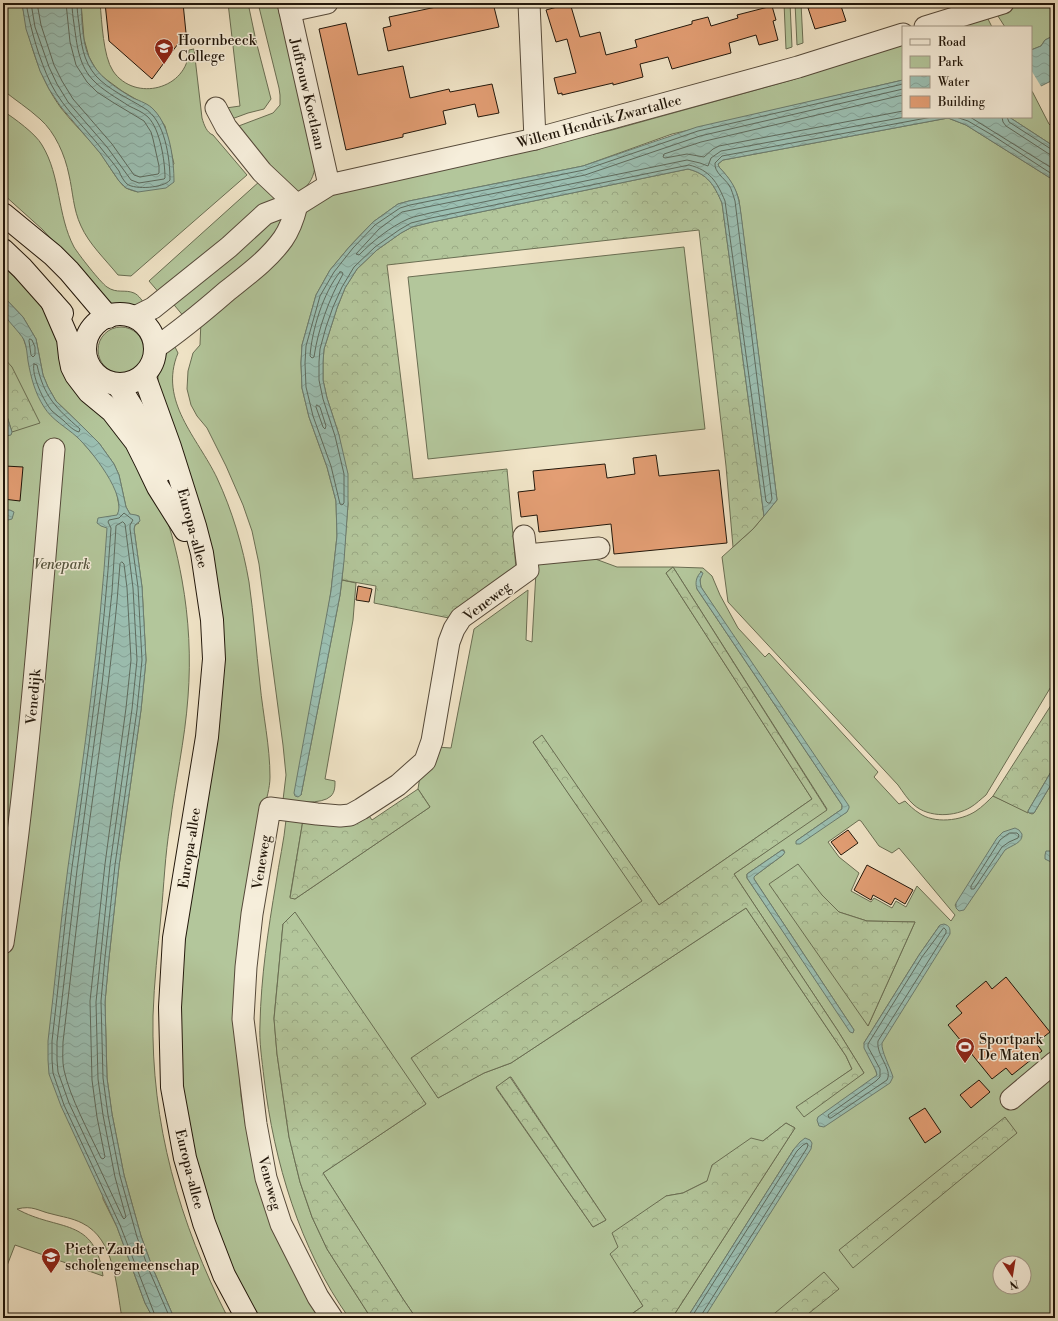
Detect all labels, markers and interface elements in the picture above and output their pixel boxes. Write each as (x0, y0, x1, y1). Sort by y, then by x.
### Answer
legend (902, 26, 1032, 118)
place label: Hoornbeeck College (178, 32, 257, 66)
text: Road (938, 35, 966, 50)
street label: Juffrouw Koetlaan (285, 36, 329, 152)
school or university icon: Hoornbeeck College (153, 37, 175, 65)
text: Park (938, 55, 964, 70)
text: Water (937, 75, 970, 90)
street label: Willem Hendrik Zwartallee (514, 91, 684, 153)
text: Building (937, 95, 986, 110)
street label: Europa-allee (173, 487, 211, 570)
park label: Venepark (34, 556, 90, 574)
street label: Veneweg (459, 578, 516, 626)
street label: Venedijk (23, 668, 45, 727)
street label: Europa-allee (175, 806, 205, 890)
street label: Veneweg (249, 833, 275, 892)
place label: Sportpark De Maten (979, 1031, 1043, 1065)
sports icon: Sportpark De Maten (954, 1036, 976, 1064)
street label: Europa-allee (170, 1127, 208, 1211)
street label: Veneweg (253, 1153, 285, 1213)
place label: Pieter Zandt scholengemeenschap (65, 1241, 199, 1275)
school or university icon: Pieter Zandt scholengemeenschap (40, 1246, 62, 1274)
north arrow (992, 1255, 1032, 1295)
text: N (1008, 1276, 1020, 1292)

